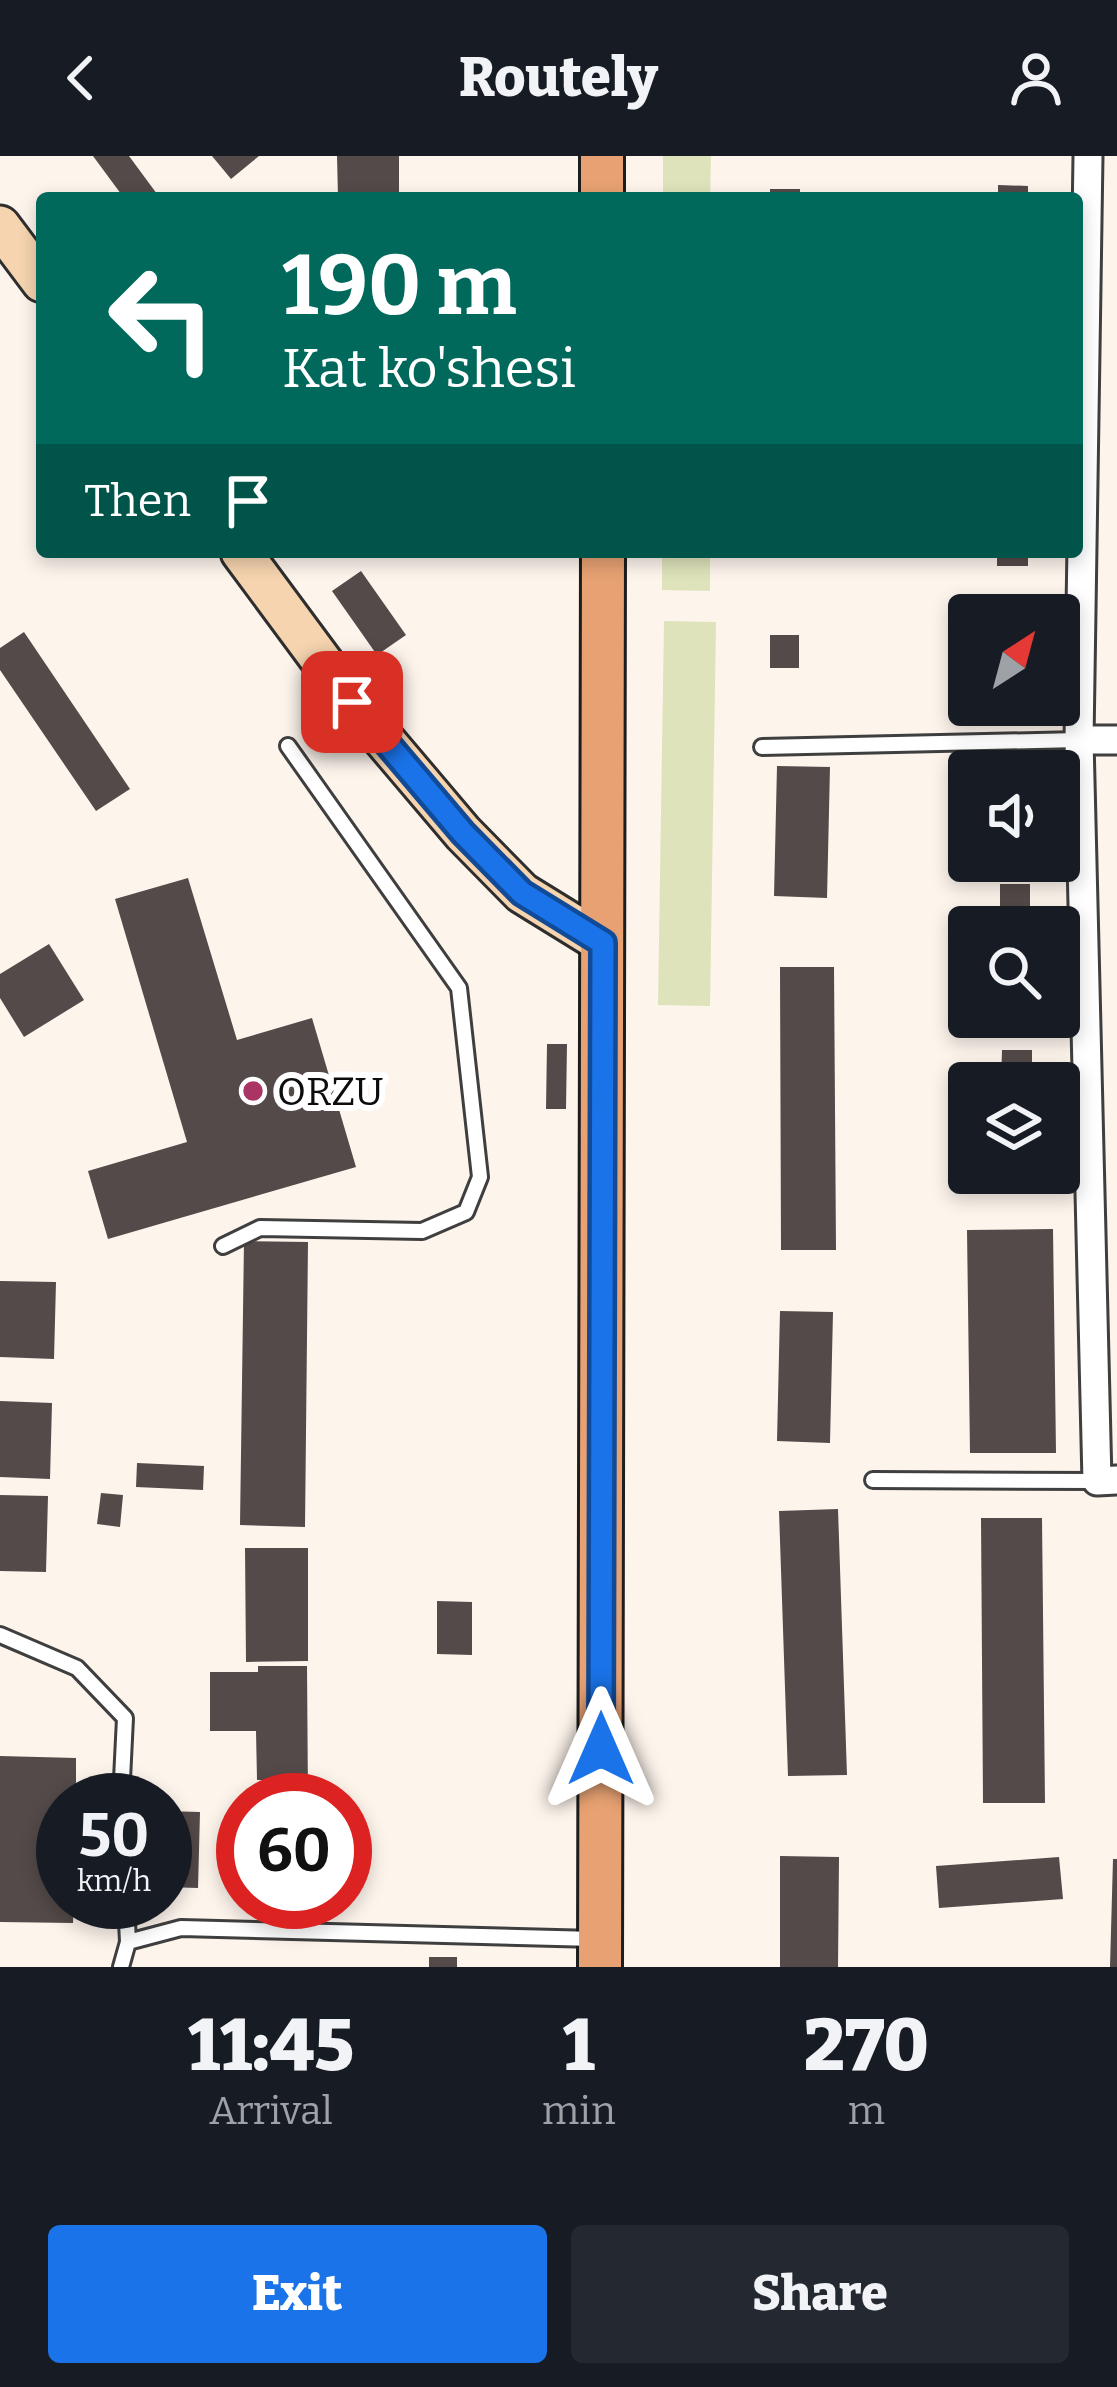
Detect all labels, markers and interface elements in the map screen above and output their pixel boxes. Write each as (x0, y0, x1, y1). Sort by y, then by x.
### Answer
icon: back (48, 45, 114, 111)
icon: person (1003, 45, 1069, 111)
text: Routely (459, 46, 658, 110)
text: 190 m (282, 235, 517, 336)
icon: left (84, 240, 240, 396)
text: Kat ko'shesi (282, 337, 576, 401)
icon: arrive (215, 468, 281, 534)
text: Then (84, 474, 191, 528)
north arrow (948, 594, 1080, 726)
map controls (948, 594, 1080, 1194)
pin (301, 651, 403, 753)
icon: arrive (319, 669, 385, 735)
button: sound (948, 750, 1080, 882)
button: search (948, 906, 1080, 1038)
button: layers (948, 1062, 1080, 1194)
place label: ORZU (277, 1069, 384, 1115)
marker: ORZU (240, 1078, 266, 1104)
position arrow (538, 1686, 664, 1812)
speed limit sign: 60 (216, 1773, 372, 1929)
text: 50 (79, 1800, 149, 1872)
text: km/h (77, 1863, 151, 1899)
text: 11:45 (188, 2003, 354, 2089)
text: 1 (563, 2003, 595, 2089)
text: 270 (804, 2003, 929, 2089)
text: Arrival (209, 2088, 333, 2134)
text: min (542, 2088, 616, 2134)
text: m (848, 2088, 885, 2134)
button: Exit (48, 2225, 547, 2363)
button: Share (571, 2225, 1069, 2363)

